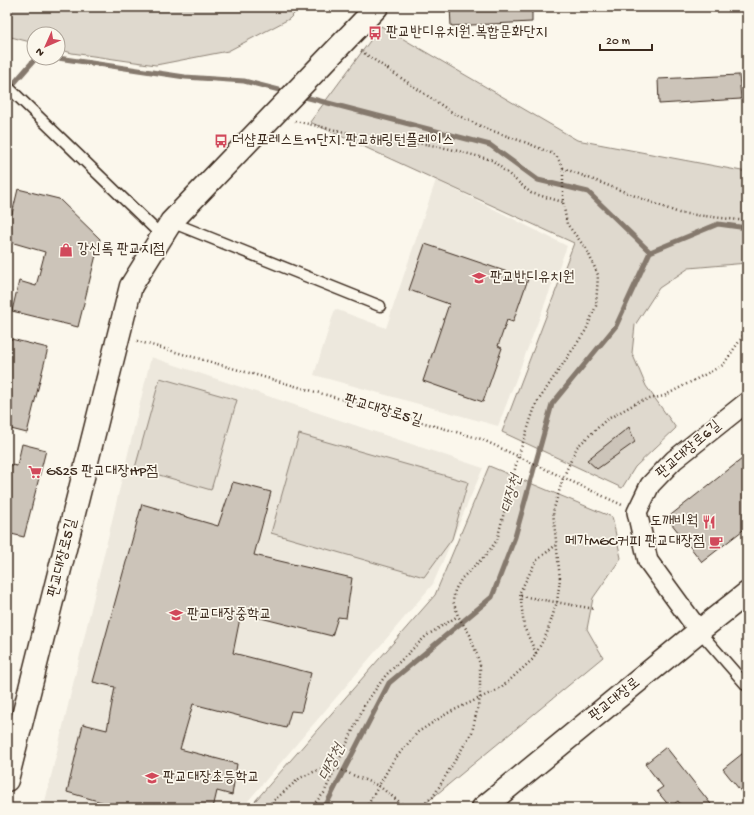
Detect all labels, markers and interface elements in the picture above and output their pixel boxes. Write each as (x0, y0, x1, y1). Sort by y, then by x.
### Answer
place label: 판교반디유치원.복합문화단지 (386, 24, 548, 42)
bus stop icon: 판교반디유치원.복합문화단지 (367, 25, 383, 41)
north arrow (26, 26, 66, 66)
scale bar (600, 26, 652, 52)
text: 20 m (606, 35, 631, 49)
text: N (34, 45, 47, 58)
place label: 더샵포레스트11단지.판교해링턴플레이스 (232, 132, 454, 150)
bus stop icon: 더샵포레스트11단지.판교해링턴플레이스 (213, 133, 229, 149)
place label: 강신록 판교지점 (77, 241, 165, 259)
shop icon: 강신록 판교지점 (58, 242, 74, 258)
place label: 판교반디유치원 (490, 269, 575, 287)
school or university icon: 판교반디유치원 (471, 270, 487, 286)
street label: 판교대장로5길 (342, 391, 424, 431)
street label: 판교대장로6길 (653, 417, 725, 483)
place label: GS25 판교대장HP점 (46, 463, 158, 481)
supermarket icon: GS25 판교대장HP점 (27, 464, 43, 480)
water label: 대장천 (499, 471, 528, 515)
place label: 도깨비웍 (650, 513, 698, 531)
restaurant icon: 도깨비웍 (701, 514, 717, 530)
street label: 판교대장로5길 (45, 517, 81, 599)
place label: 메가MGC커피 판교대장점 (565, 533, 705, 551)
cafe icon: 메가MGC커피 판교대장점 (708, 534, 724, 550)
place label: 판교대장중학교 (187, 606, 272, 624)
school or university icon: 판교대장중학교 (168, 607, 184, 623)
street label: 판교대장로 (586, 674, 644, 726)
water label: 대장천 (316, 740, 351, 785)
place label: 판교대장초등학교 (163, 769, 260, 787)
school or university icon: 판교대장초등학교 (144, 770, 160, 786)

